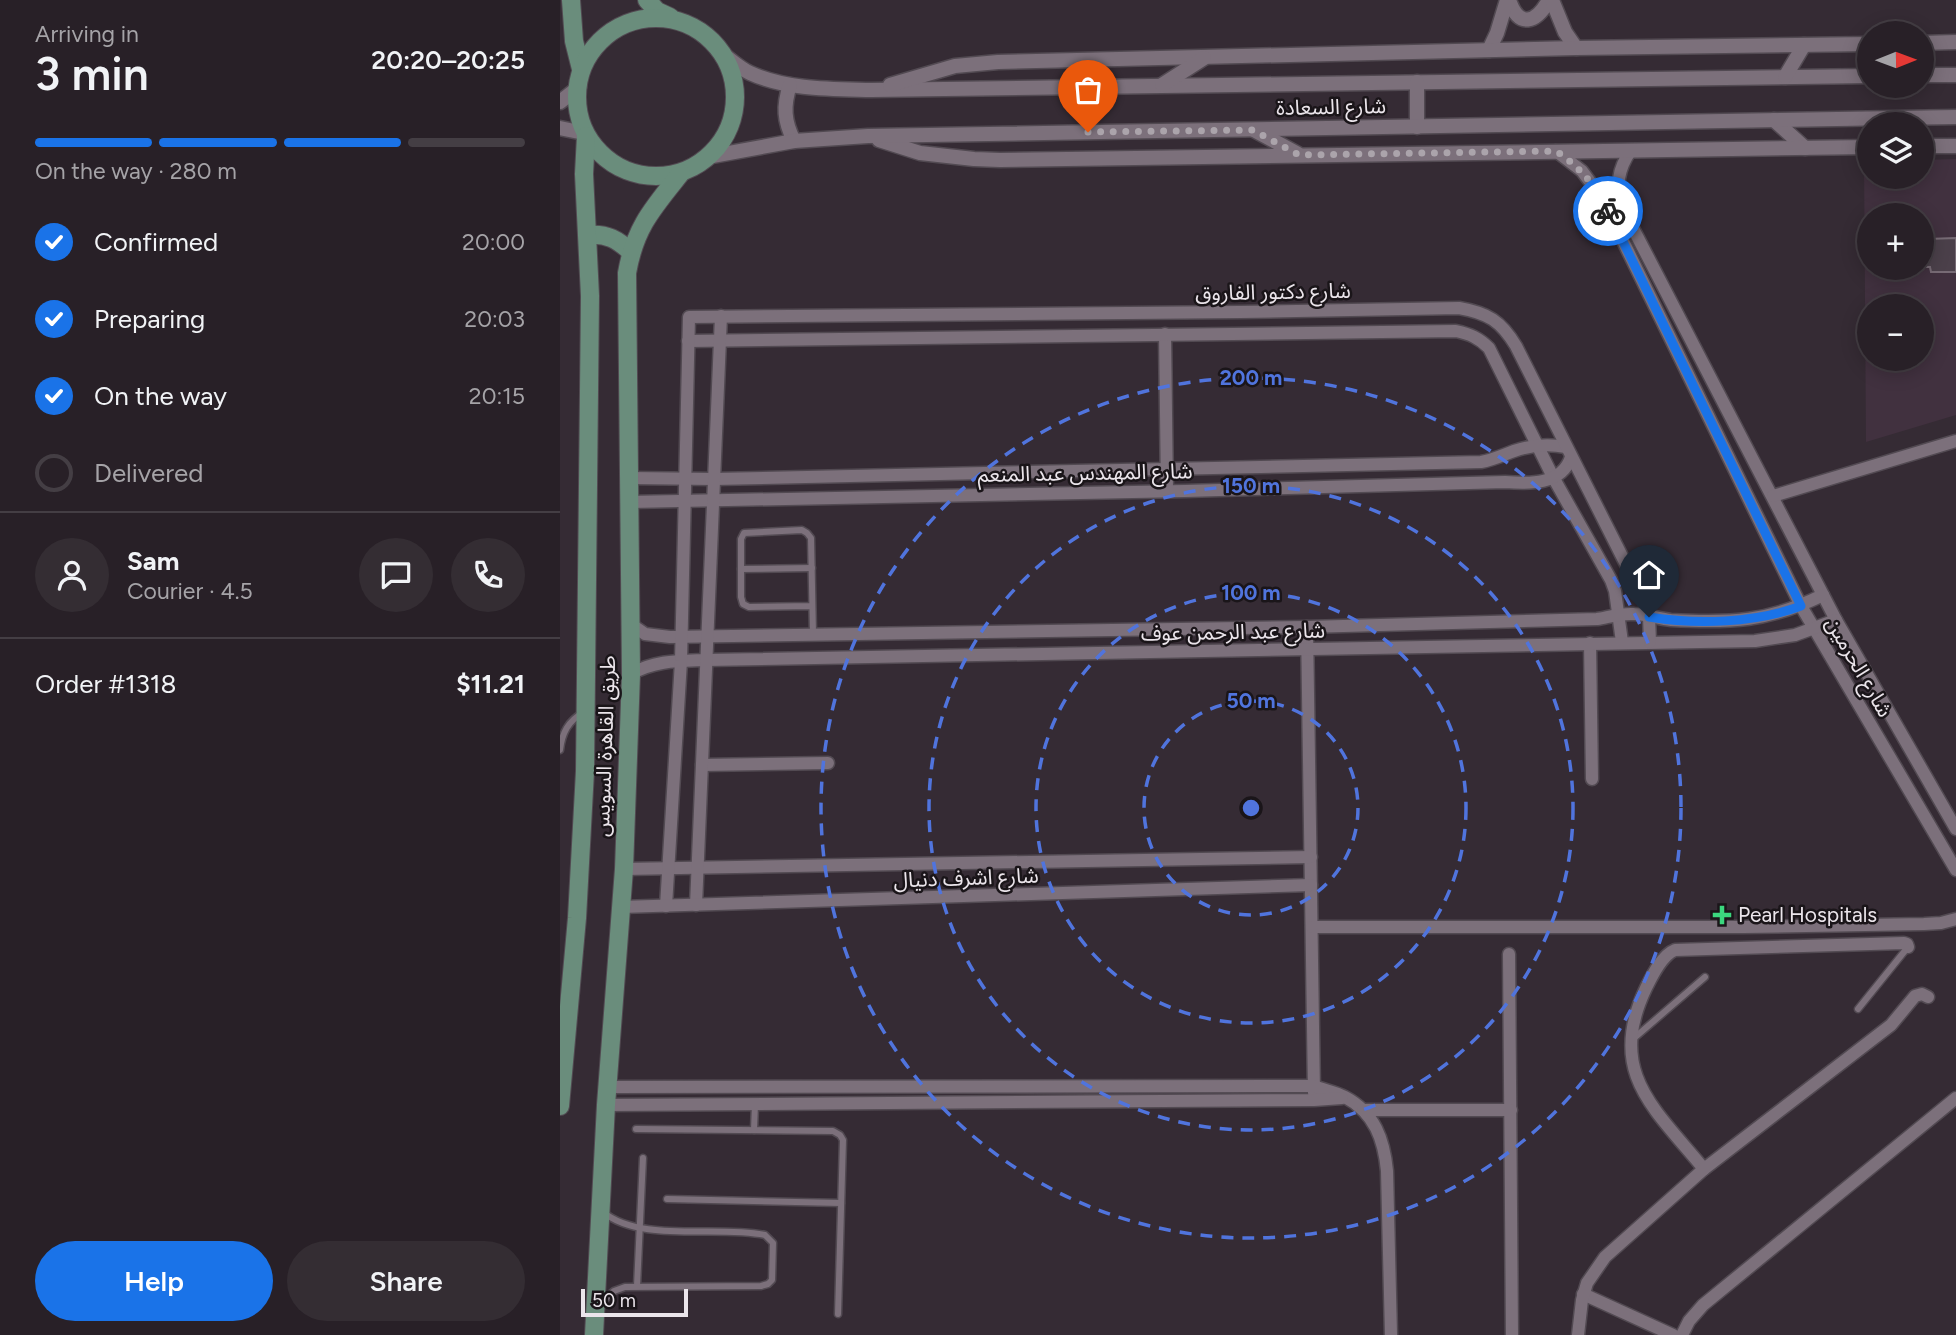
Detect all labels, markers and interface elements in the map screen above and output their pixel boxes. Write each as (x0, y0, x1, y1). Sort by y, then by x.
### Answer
text: Arriving in (35, 20, 139, 48)
north arrow (1857, 21, 1934, 98)
map controls (1857, 21, 1934, 371)
text: 20:20–20:25 (371, 44, 525, 76)
text: 3 min (35, 46, 149, 102)
pin (1058, 60, 1118, 132)
icon: bag (1069, 71, 1107, 109)
street label: شارع السعادة (1276, 93, 1386, 123)
button: layers (1857, 112, 1934, 189)
text: On the way · 280 m (35, 157, 237, 185)
courier (1573, 176, 1643, 246)
icon: bike (1589, 192, 1627, 230)
button: + (1857, 203, 1934, 280)
icon: check (35, 223, 73, 261)
text: Confirmed (94, 226, 218, 258)
text: 20:00 (462, 228, 525, 256)
street label: شارع دكتور الفاروق (1195, 278, 1351, 308)
button: − (1857, 294, 1934, 371)
icon: check (35, 300, 73, 338)
text: Preparing (94, 303, 205, 335)
text: 20:03 (464, 305, 525, 333)
text: 200 m (1220, 365, 1282, 390)
icon: check (35, 377, 73, 415)
text: On the way (94, 380, 227, 412)
text: 20:15 (469, 382, 525, 410)
text: Delivered (94, 457, 203, 489)
street label: شارع المهندس عبد المنعم (977, 458, 1193, 490)
text: 150 m (1222, 473, 1280, 498)
button: person (35, 538, 109, 612)
button: chat (359, 538, 433, 612)
button: phone (451, 538, 525, 612)
text: Sam (127, 545, 179, 577)
pin (1619, 545, 1679, 617)
icon: home (1630, 556, 1668, 594)
text: Courier · 4.5 (127, 577, 253, 605)
text: 100 m (1221, 580, 1281, 605)
street label: شارع الحرمين (1818, 612, 1898, 723)
street label: شارع عبد الرحمن عوف (1141, 617, 1325, 649)
street label: طريق القاهرة السويس (589, 655, 621, 837)
text: Order #1318 (35, 668, 177, 700)
text: $11.21 (456, 668, 525, 700)
text: 50 m (1226, 688, 1276, 713)
centre of rings (1239, 796, 1263, 820)
street label: شارع اشرف دنيال (893, 862, 1039, 896)
place label: Pearl Hospitals (1738, 902, 1877, 927)
marker: Pearl Hospitals (1712, 905, 1732, 925)
button: Help (35, 1241, 273, 1321)
button: Share (287, 1241, 525, 1321)
scale bar (581, 1286, 688, 1318)
text: 50 m (592, 1289, 636, 1312)

